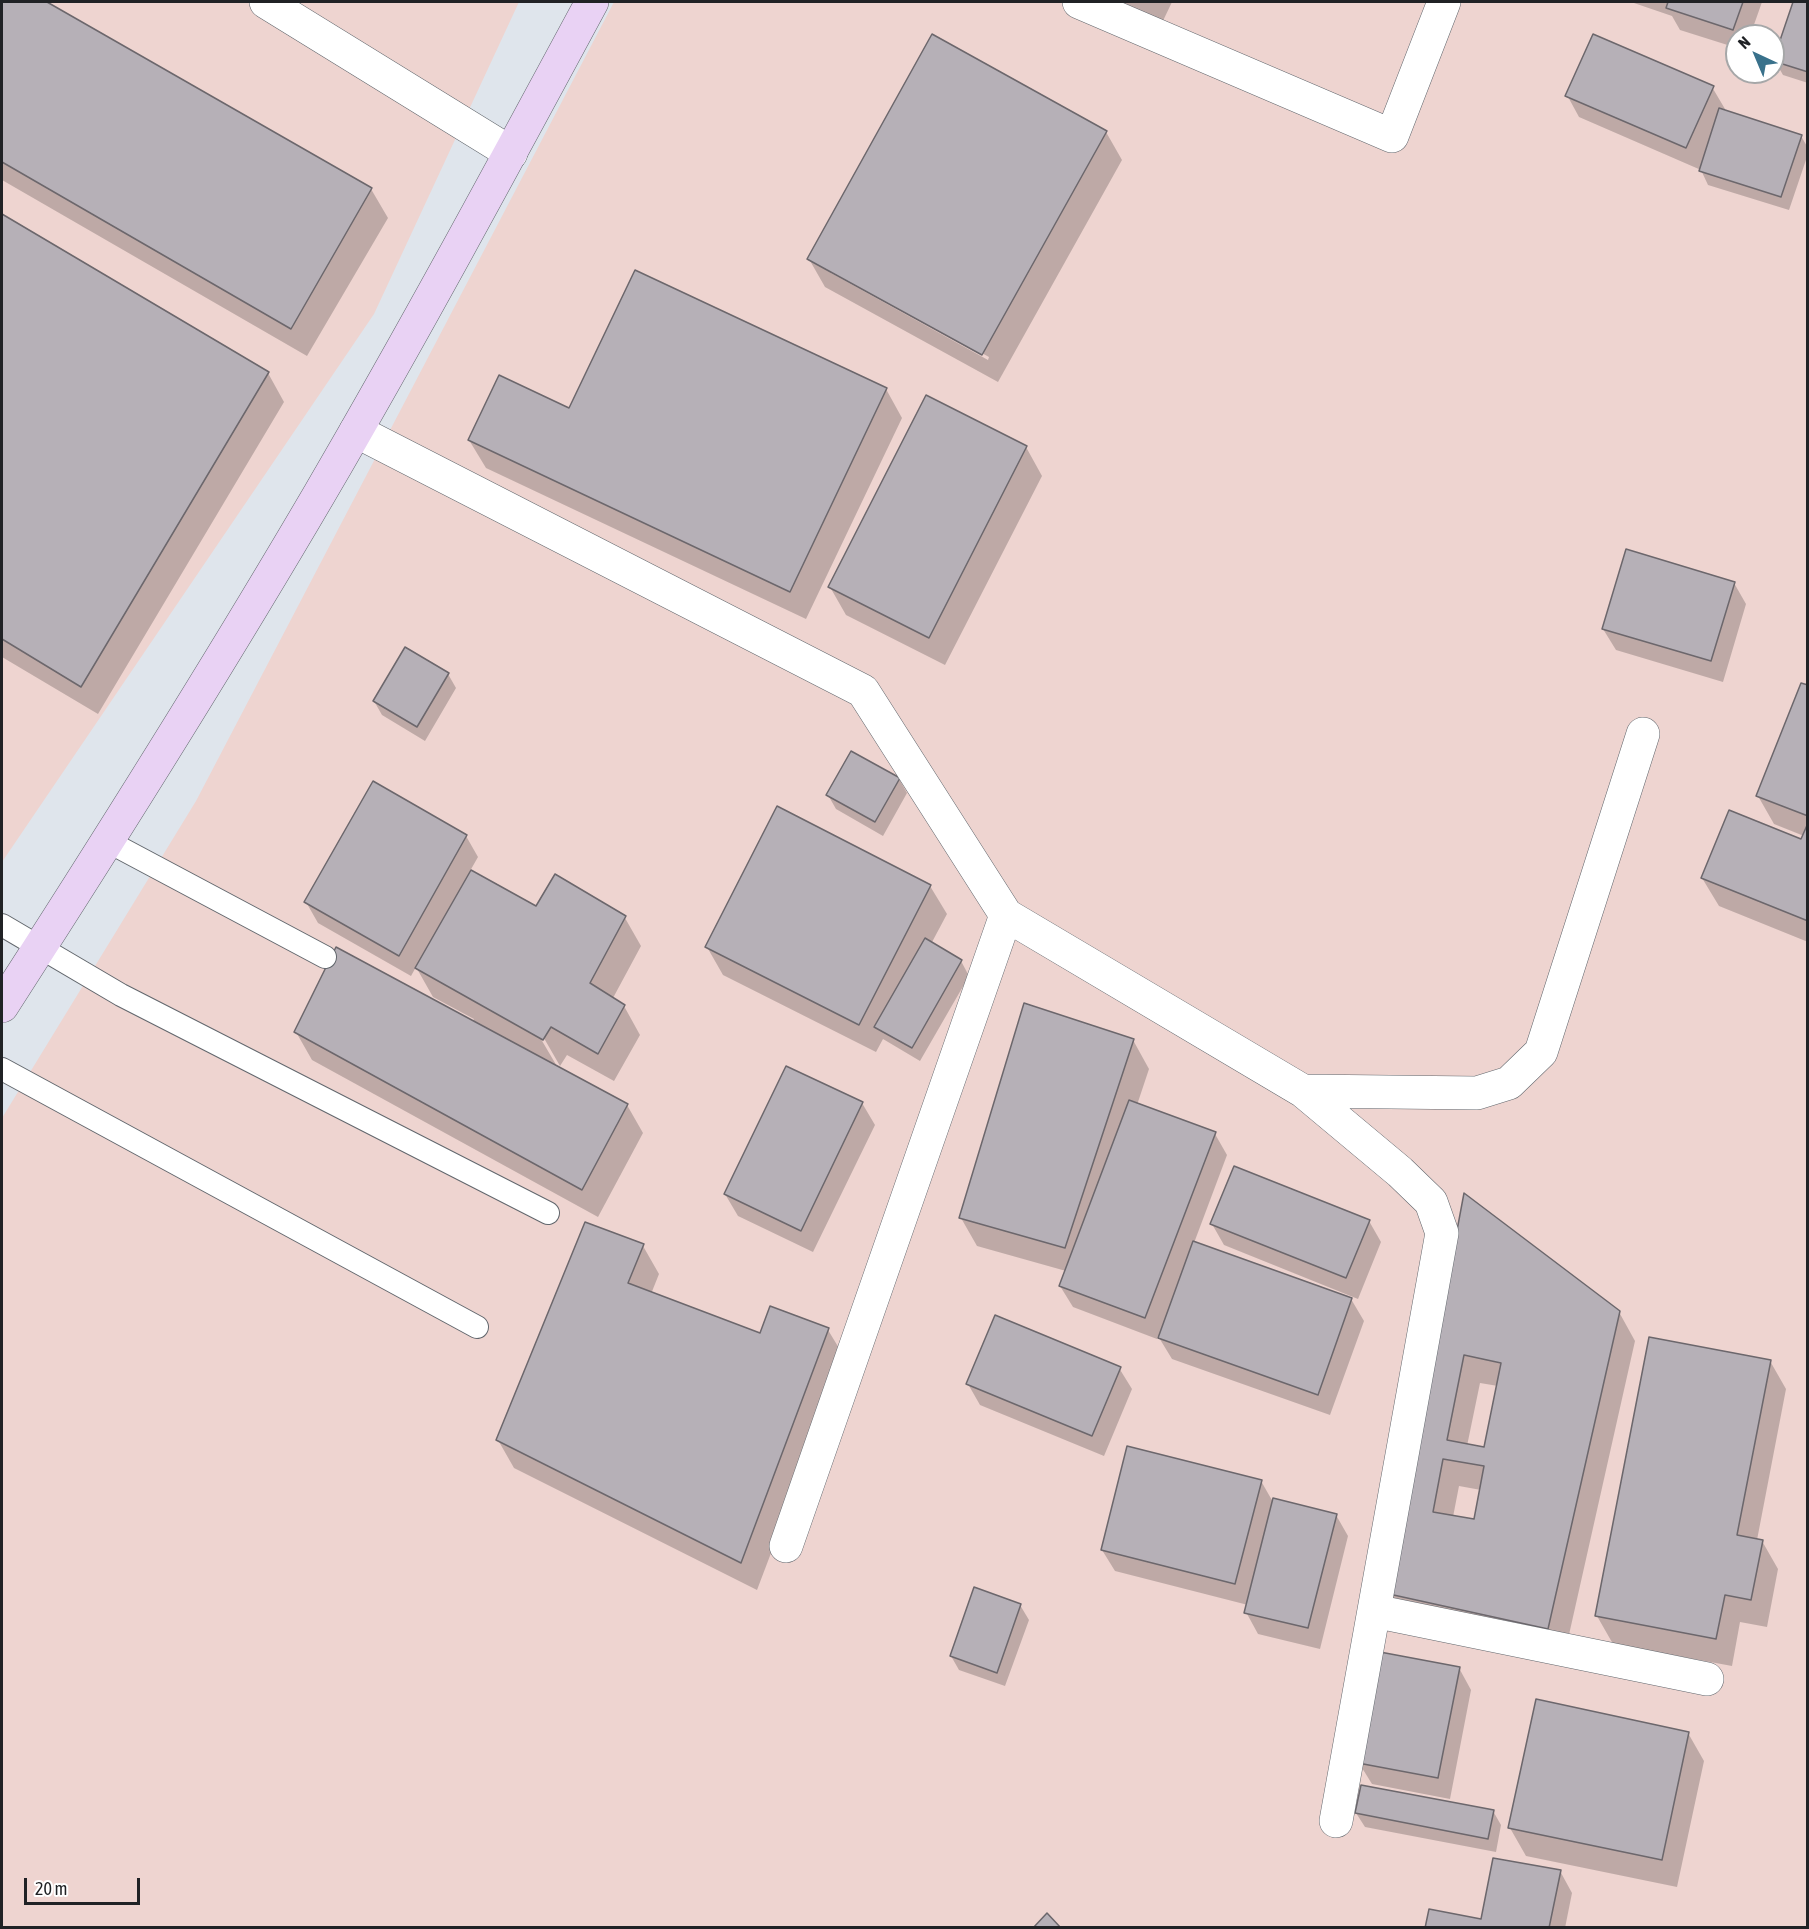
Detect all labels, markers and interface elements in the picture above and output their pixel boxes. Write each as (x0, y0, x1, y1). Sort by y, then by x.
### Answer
north arrow (1725, 24, 1785, 84)
text: N (1734, 33, 1754, 52)
scale bar (27, 1866, 142, 1904)
text: 20 m (35, 1878, 67, 1899)

